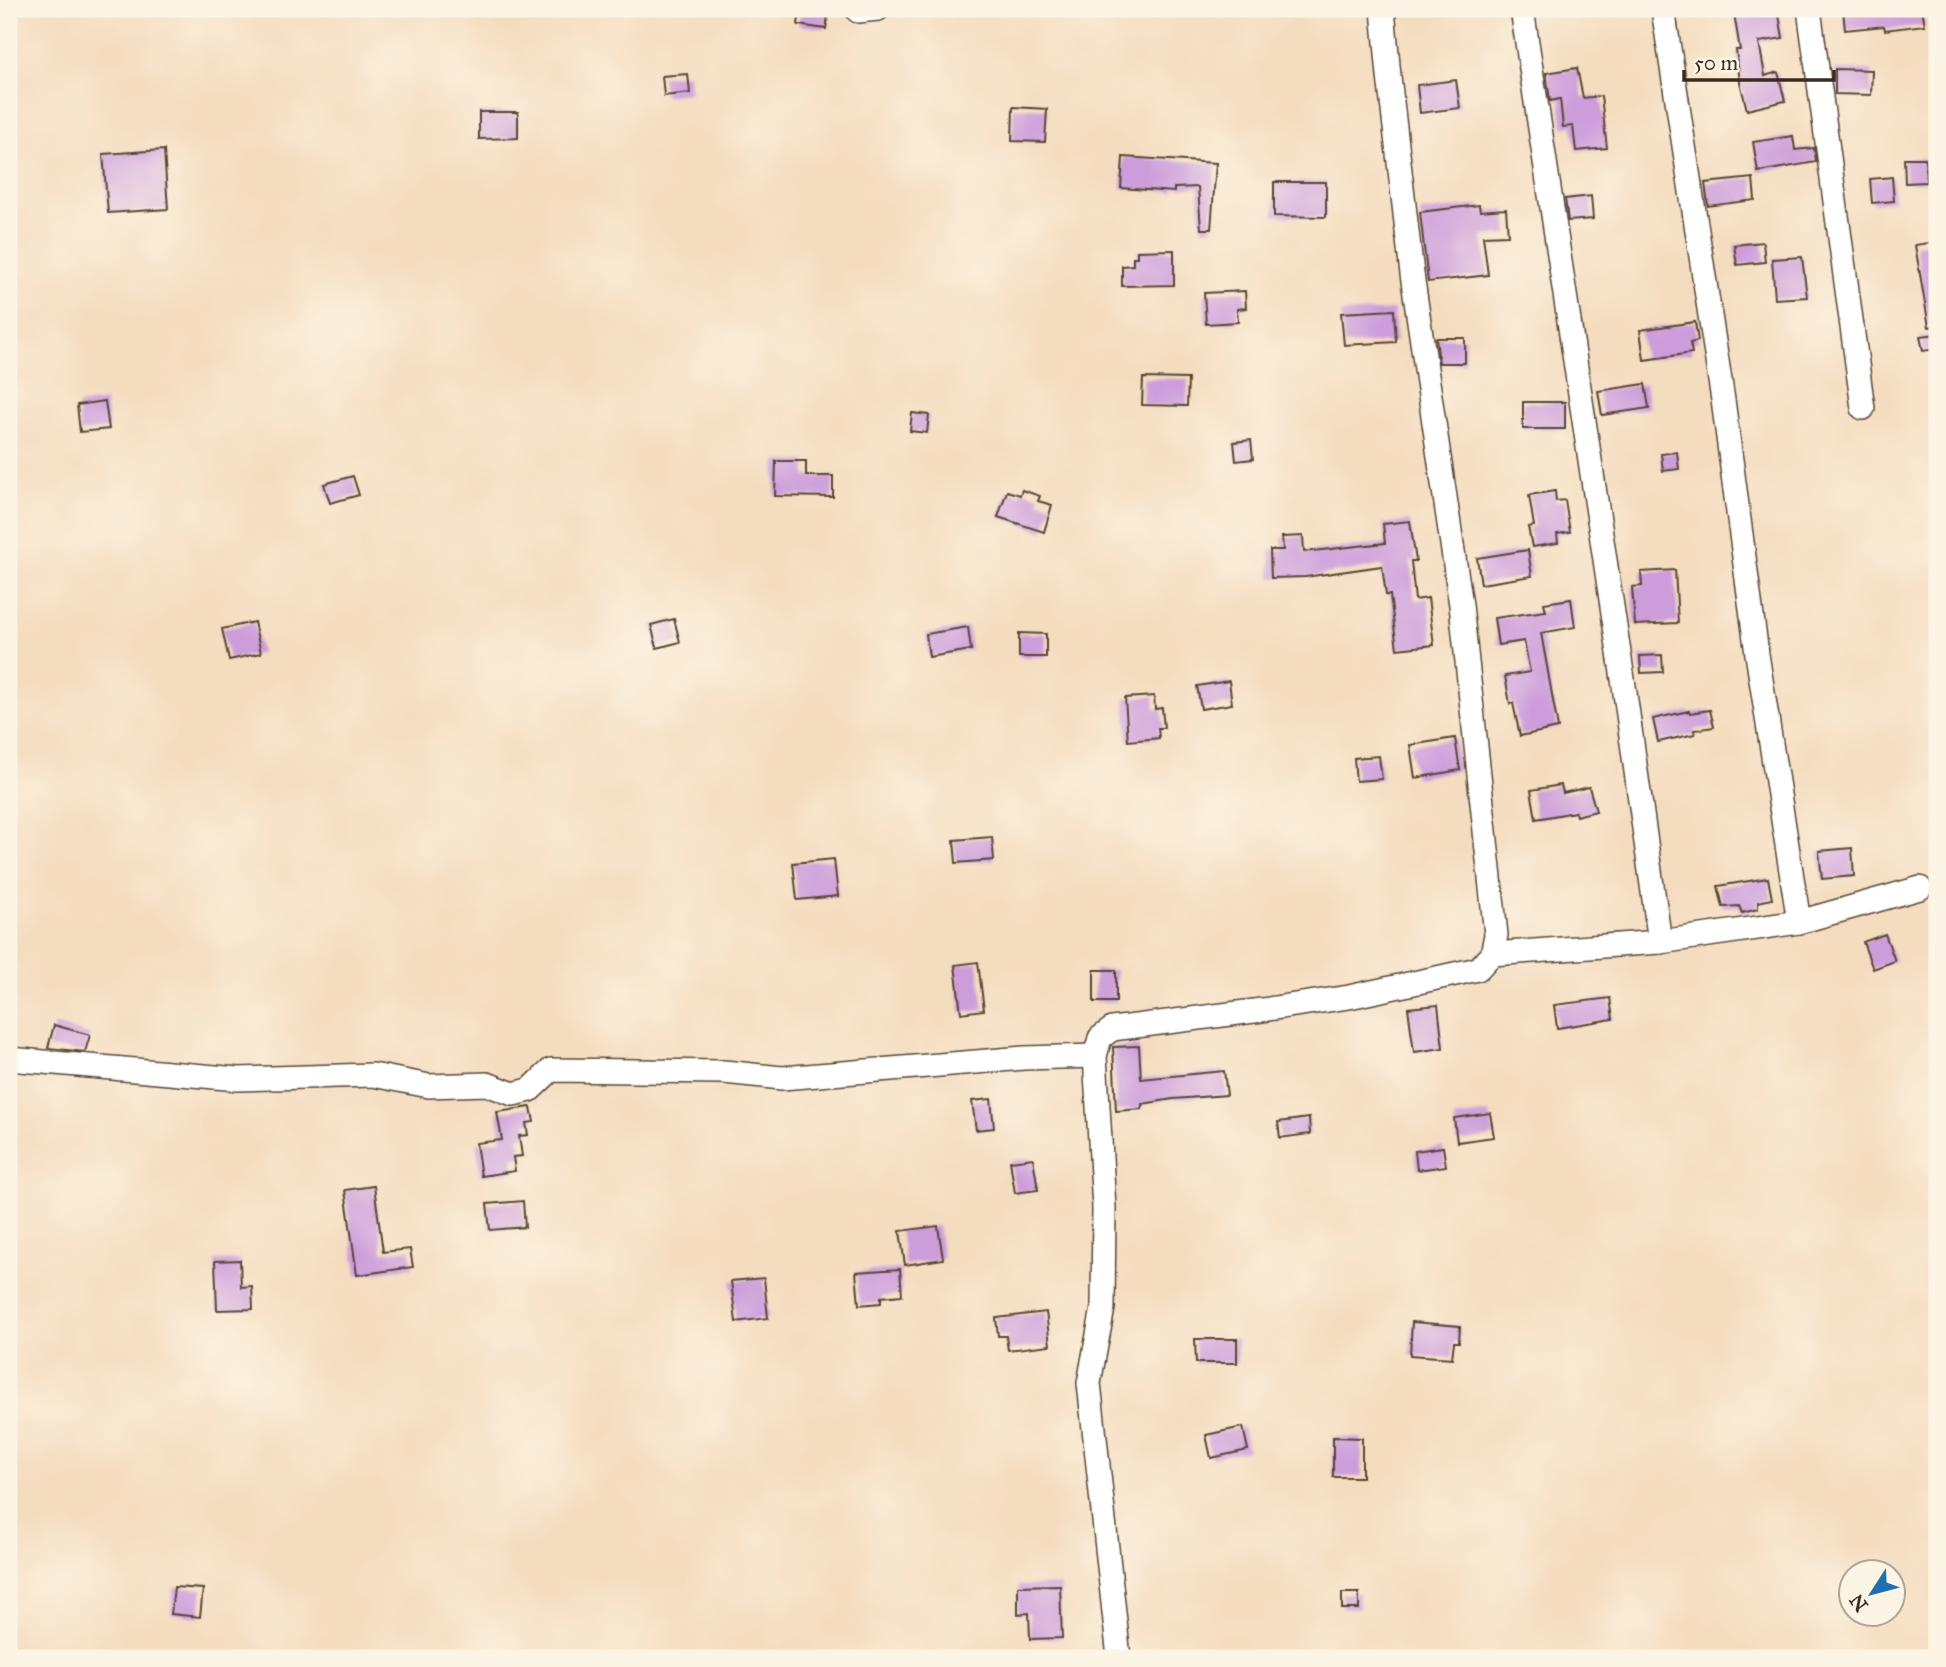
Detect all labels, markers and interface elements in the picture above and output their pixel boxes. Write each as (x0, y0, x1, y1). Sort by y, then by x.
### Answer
scale bar (1684, 38, 1834, 82)
text: 50 m (1694, 50, 1739, 76)
north arrow (1838, 1558, 1908, 1628)
text: N (1845, 1589, 1873, 1616)

